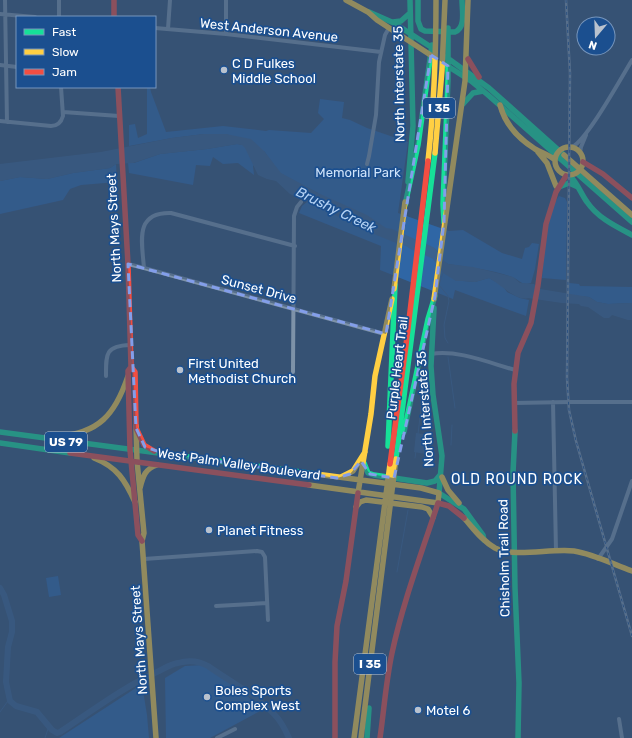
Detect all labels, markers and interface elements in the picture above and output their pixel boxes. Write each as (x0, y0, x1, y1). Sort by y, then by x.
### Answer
street label: West Anderson Avenue (199, 15, 339, 45)
legend (16, 16, 156, 88)
north arrow (576, 16, 616, 56)
text: Fast (52, 25, 76, 39)
street label: North Interstate 35 (390, 26, 408, 142)
text: N (587, 38, 599, 52)
text: Slow (52, 45, 79, 59)
place label: C D Fulkes Middle School (232, 56, 316, 86)
text: Jam (52, 65, 77, 79)
marker: C D Fulkes Middle School (219, 65, 229, 75)
road number: I 35 (423, 98, 455, 118)
park label: Memorial Park (315, 165, 401, 180)
street label: North Mays Street (104, 173, 124, 283)
water label: Brushy Creek (293, 183, 379, 237)
street label: Sunset Drive (220, 272, 298, 306)
street label: Purple Heart Trail (383, 316, 411, 420)
street label: North Interstate 35 (413, 350, 437, 467)
place label: First United Methodist Church (188, 356, 296, 386)
marker: First United Methodist Church (175, 365, 185, 375)
road number: US 79 (45, 432, 87, 452)
street label: West Palm Valley Boulevard (157, 445, 321, 483)
district label: OLD ROUND ROCK (451, 471, 583, 488)
street label: Chisholm Trail Road (495, 499, 513, 617)
place label: Planet Fitness (217, 523, 304, 538)
marker: Planet Fitness (204, 525, 214, 535)
street label: North Mays Street (128, 585, 150, 695)
road number: I 35 (354, 654, 386, 674)
place label: Boles Sports Complex West (215, 683, 300, 713)
marker: Boles Sports Complex West (202, 692, 212, 702)
place label: Motel 6 (426, 703, 470, 718)
marker: Motel 6 (413, 705, 423, 715)

